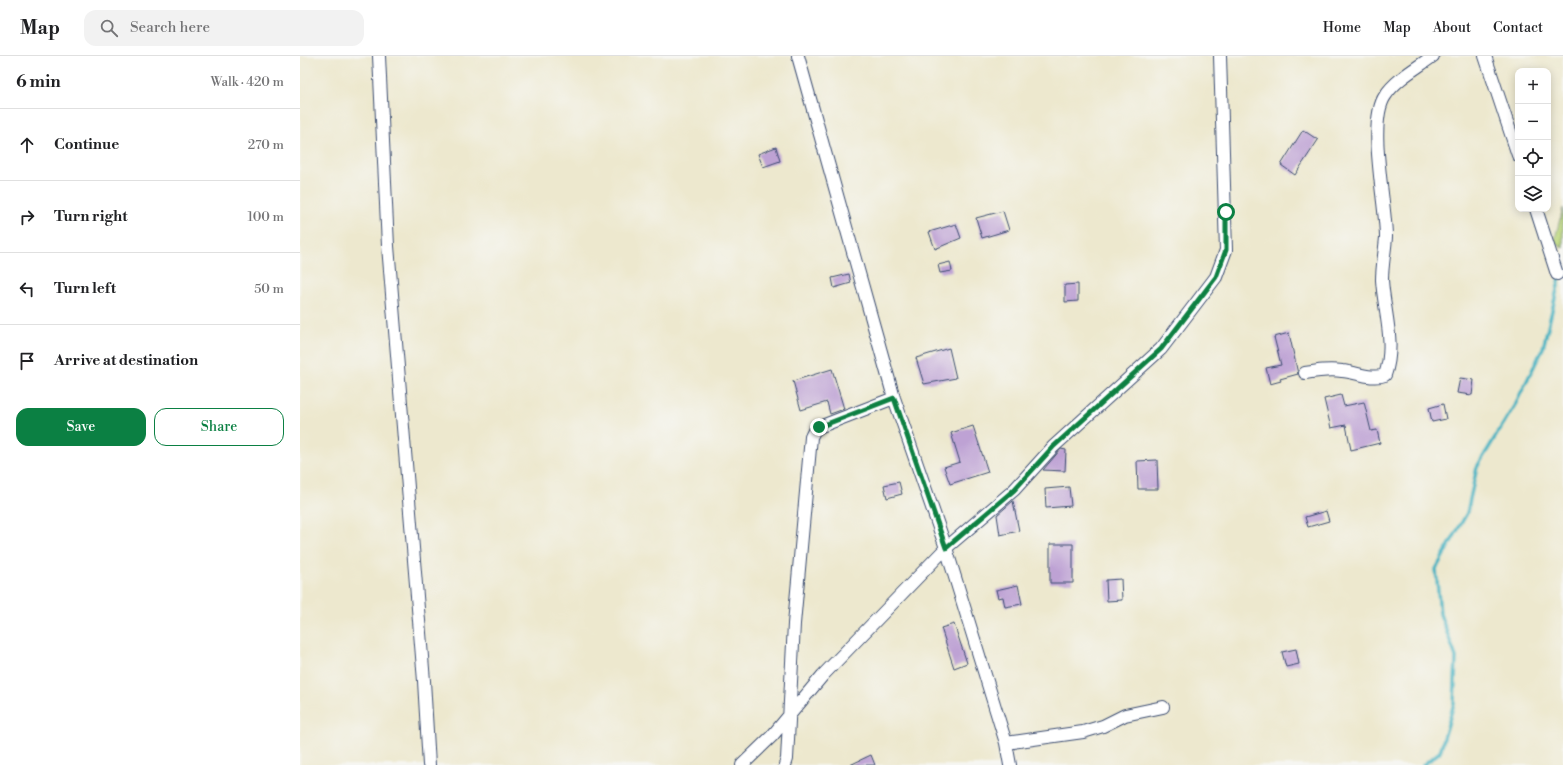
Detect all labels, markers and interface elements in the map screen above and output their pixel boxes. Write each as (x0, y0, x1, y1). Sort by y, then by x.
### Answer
search box (84, 10, 364, 46)
text: Map (20, 16, 60, 40)
icon: search (98, 17, 120, 39)
text: Search here (130, 18, 210, 37)
text: Home (1323, 19, 1361, 37)
text: Map (1383, 19, 1411, 37)
text: About (1433, 19, 1471, 37)
text: Contact (1493, 19, 1543, 37)
map controls (1515, 68, 1551, 212)
button: + (1515, 68, 1551, 104)
text: 6 min (16, 71, 61, 93)
text: Walk · 420 m (210, 74, 284, 90)
button: − (1515, 104, 1551, 140)
icon: ahead (16, 134, 38, 156)
text: Continue (54, 135, 119, 154)
text: 270 m (248, 137, 284, 153)
button: locate (1515, 140, 1551, 176)
button: layers (1515, 176, 1551, 212)
route start (1217, 203, 1235, 221)
icon: right (16, 206, 38, 228)
text: Turn right (54, 207, 128, 226)
text: 100 m (248, 209, 284, 225)
icon: left (16, 278, 38, 300)
text: Turn left (54, 279, 116, 298)
text: 50 m (254, 281, 284, 297)
icon: arrive (16, 350, 38, 372)
text: Arrive at destination (54, 351, 198, 370)
button: Save (16, 408, 146, 446)
button: Share (154, 408, 284, 446)
route end (810, 418, 828, 436)

